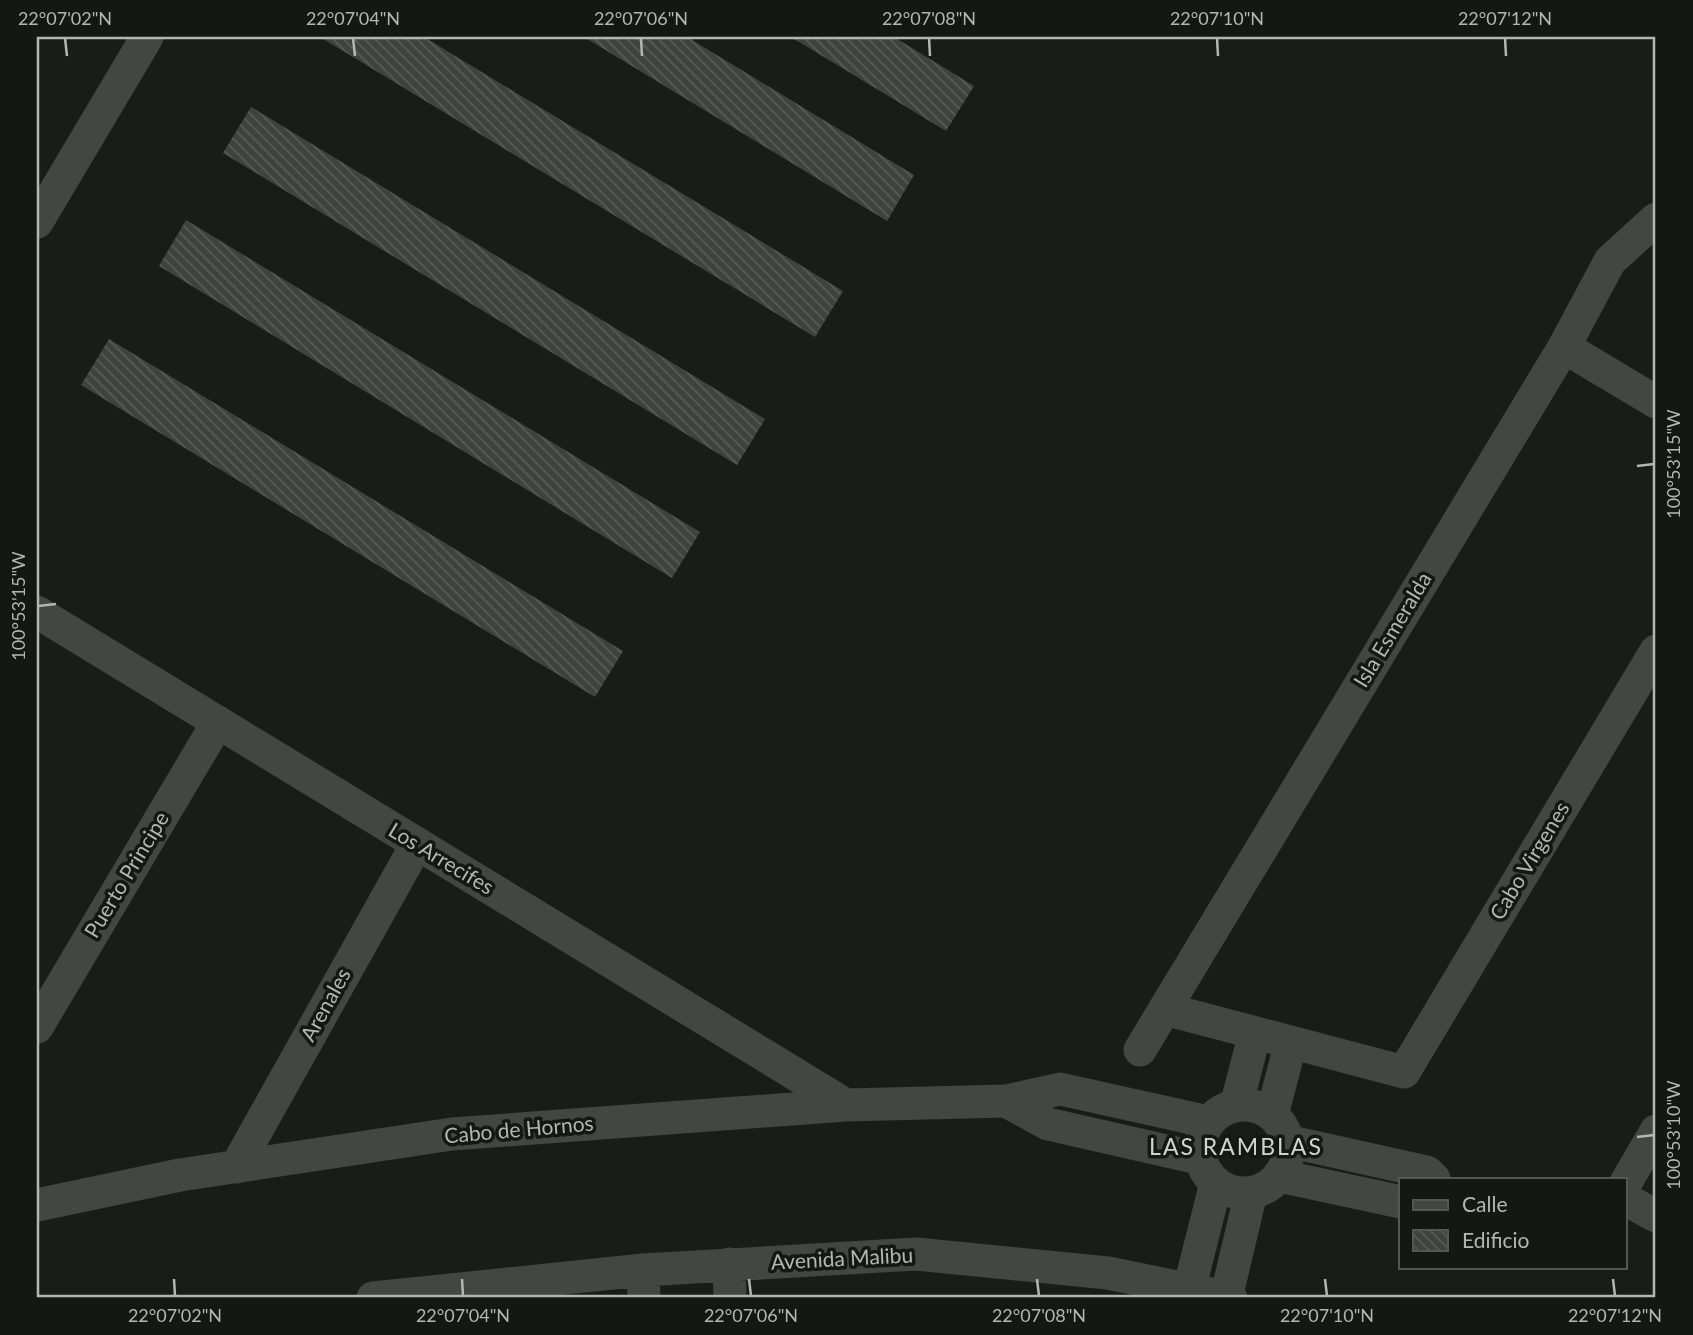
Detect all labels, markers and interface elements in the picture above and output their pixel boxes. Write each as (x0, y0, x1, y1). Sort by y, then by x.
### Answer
text: 22°07'02"N (18, 7, 112, 29)
text: 22°07'04"N (306, 7, 400, 29)
text: 22°07'06"N (594, 7, 688, 29)
text: 22°07'08"N (882, 7, 976, 29)
text: 22°07'10"N (1170, 7, 1264, 29)
text: 22°07'12"N (1458, 7, 1552, 29)
text: 100°53'15"W (1662, 409, 1684, 519)
text: 100°53'15"W (7, 551, 29, 661)
street label: Isla Esmeralda (1348, 567, 1436, 691)
street label: Cabo Virgenes (1484, 797, 1574, 924)
street label: Puerto Principe (78, 807, 173, 942)
street label: Los Arrecifes (385, 817, 499, 899)
street label: Arenales (294, 963, 355, 1045)
text: 100°53'10"W (1662, 1080, 1684, 1190)
street label: Cabo de Hornos (443, 1110, 595, 1147)
district label: LAS RAMBLAS (1149, 1132, 1323, 1160)
legend (1399, 1178, 1626, 1268)
text: Calle (1462, 1191, 1507, 1216)
text: Edificio (1462, 1227, 1530, 1252)
street label: Avenida Malibu (770, 1241, 914, 1274)
text: 22°07'02"N (128, 1304, 222, 1326)
text: 22°07'04"N (416, 1304, 510, 1326)
text: 22°07'06"N (704, 1304, 798, 1326)
text: 22°07'08"N (992, 1304, 1086, 1326)
text: 22°07'10"N (1280, 1304, 1374, 1326)
text: 22°07'12"N (1568, 1304, 1662, 1326)

